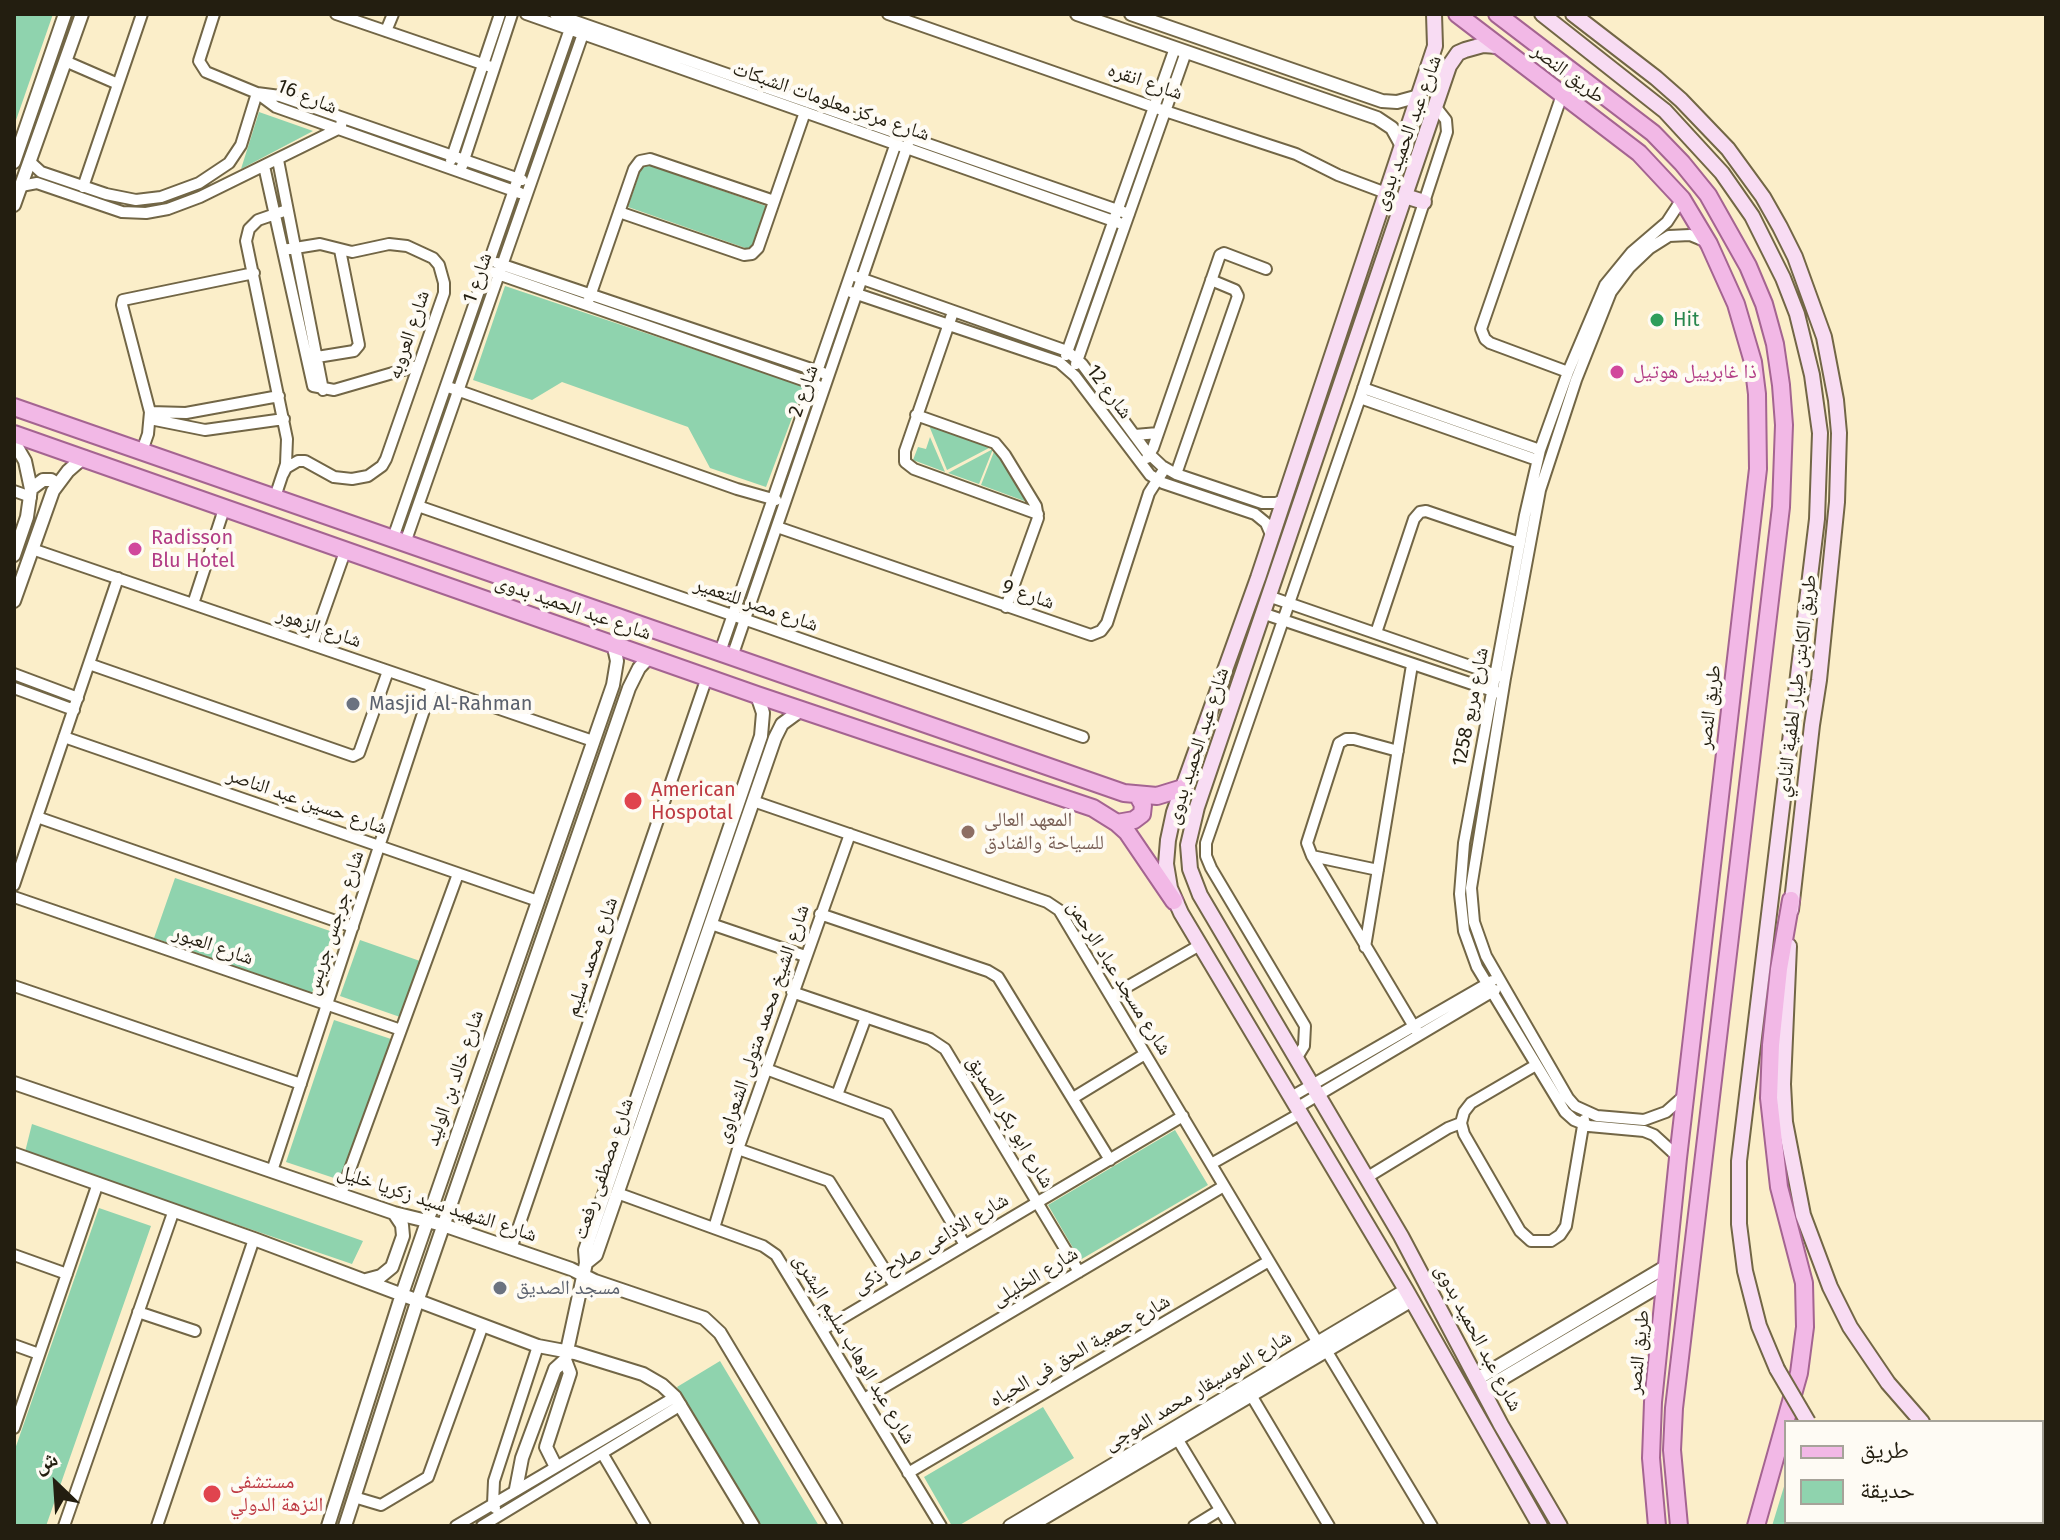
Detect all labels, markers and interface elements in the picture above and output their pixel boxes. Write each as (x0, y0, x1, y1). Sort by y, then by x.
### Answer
street label: طريق النصر (1527, 39, 1609, 109)
street label: شارع عبد الحميد بدوى (1369, 52, 1447, 214)
street label: شارع مركز معلومات الشبكات (729, 57, 933, 147)
street label: شارع انقره (1104, 58, 1186, 106)
street label: شارع 16 (273, 74, 341, 120)
street label: شارع 1 (458, 250, 498, 306)
street label: شارع العروبه (383, 287, 435, 383)
place label: Hit (1673, 308, 1699, 332)
marker: Hit (1648, 311, 1666, 329)
street label: شارع 12 (1081, 360, 1137, 424)
place label: ذا غابرييل هوتيل (1633, 360, 1757, 384)
street label: شارع 2 (784, 362, 824, 420)
marker: ذا غابرييل هوتيل (1608, 363, 1626, 381)
place label: Radisson Blu Hotel (151, 526, 235, 573)
marker: Radisson Blu Hotel (126, 540, 144, 558)
street label: شارع عبد الحميد بدوى (492, 570, 654, 646)
street label: شارع مصر للتعمير (691, 573, 821, 637)
street label: طريق الكابتن طيار لطفية النادي (1771, 573, 1823, 799)
street label: شارع 9 (999, 575, 1057, 615)
street label: شارع الزهور (274, 602, 364, 654)
street label: شارع مربع 1258 (1448, 646, 1494, 768)
street label: طريق النصر (1693, 663, 1727, 751)
street label: شارع عبد الحميد بدوى (1161, 665, 1235, 827)
place label: Masjid Al-Rahman (369, 692, 532, 716)
marker: Masjid Al-Rahman (344, 695, 362, 713)
street label: شارع حسين عبد الناصر (224, 763, 390, 841)
place label: American Hospotal (651, 778, 736, 825)
marker: American Hospotal (622, 790, 644, 812)
place label: المعهد العالى للسياحة والفنادق (984, 808, 1104, 855)
marker: المعهد العالى للسياحة والفنادق (959, 823, 977, 841)
street label: شارع جرجس جريس (300, 848, 370, 998)
street label: شارع محمد سليم (560, 894, 624, 1020)
street label: شارع مسجد عباد الرحمن (1062, 896, 1176, 1060)
street label: شارع الشيخ محمد متولى الشعراوى (711, 901, 815, 1147)
street label: شارع العبور (170, 921, 256, 971)
street label: شارع خالد بن الوليد (421, 1007, 489, 1149)
street label: شارع ابو بكر الصديق (961, 1052, 1059, 1192)
street label: شارع مصطفى رفعت (569, 1095, 639, 1243)
street label: شارع الشهيد سيد زكريا خليل (334, 1160, 540, 1248)
street label: شارع الاذاعى صلاح ذكى (849, 1188, 1013, 1300)
street label: شارع الخليلى (988, 1242, 1082, 1312)
street label: شارع عبد الوهاب سليم البشرى (788, 1249, 920, 1449)
street label: شارع عبد الحميد بدوى (1429, 1260, 1527, 1416)
place label: مسجد الصديق (516, 1276, 620, 1300)
marker: مسجد الصديق (491, 1279, 509, 1297)
street label: شارع جمعية الحق فى الحياه (985, 1289, 1175, 1413)
street label: طريق النصر (1623, 1309, 1655, 1395)
street label: شارع الموسيقار محمد الموجى (1100, 1325, 1296, 1457)
legend (1784, 1420, 2044, 1524)
text: طريق (1860, 1436, 1909, 1464)
north arrow (16, 1444, 96, 1524)
text: ش (29, 1445, 62, 1479)
place label: مستشفى النزهة الدولي (230, 1470, 323, 1517)
text: حديقة (1860, 1476, 1915, 1504)
marker: مستشفى النزهة الدولي (201, 1483, 223, 1505)

